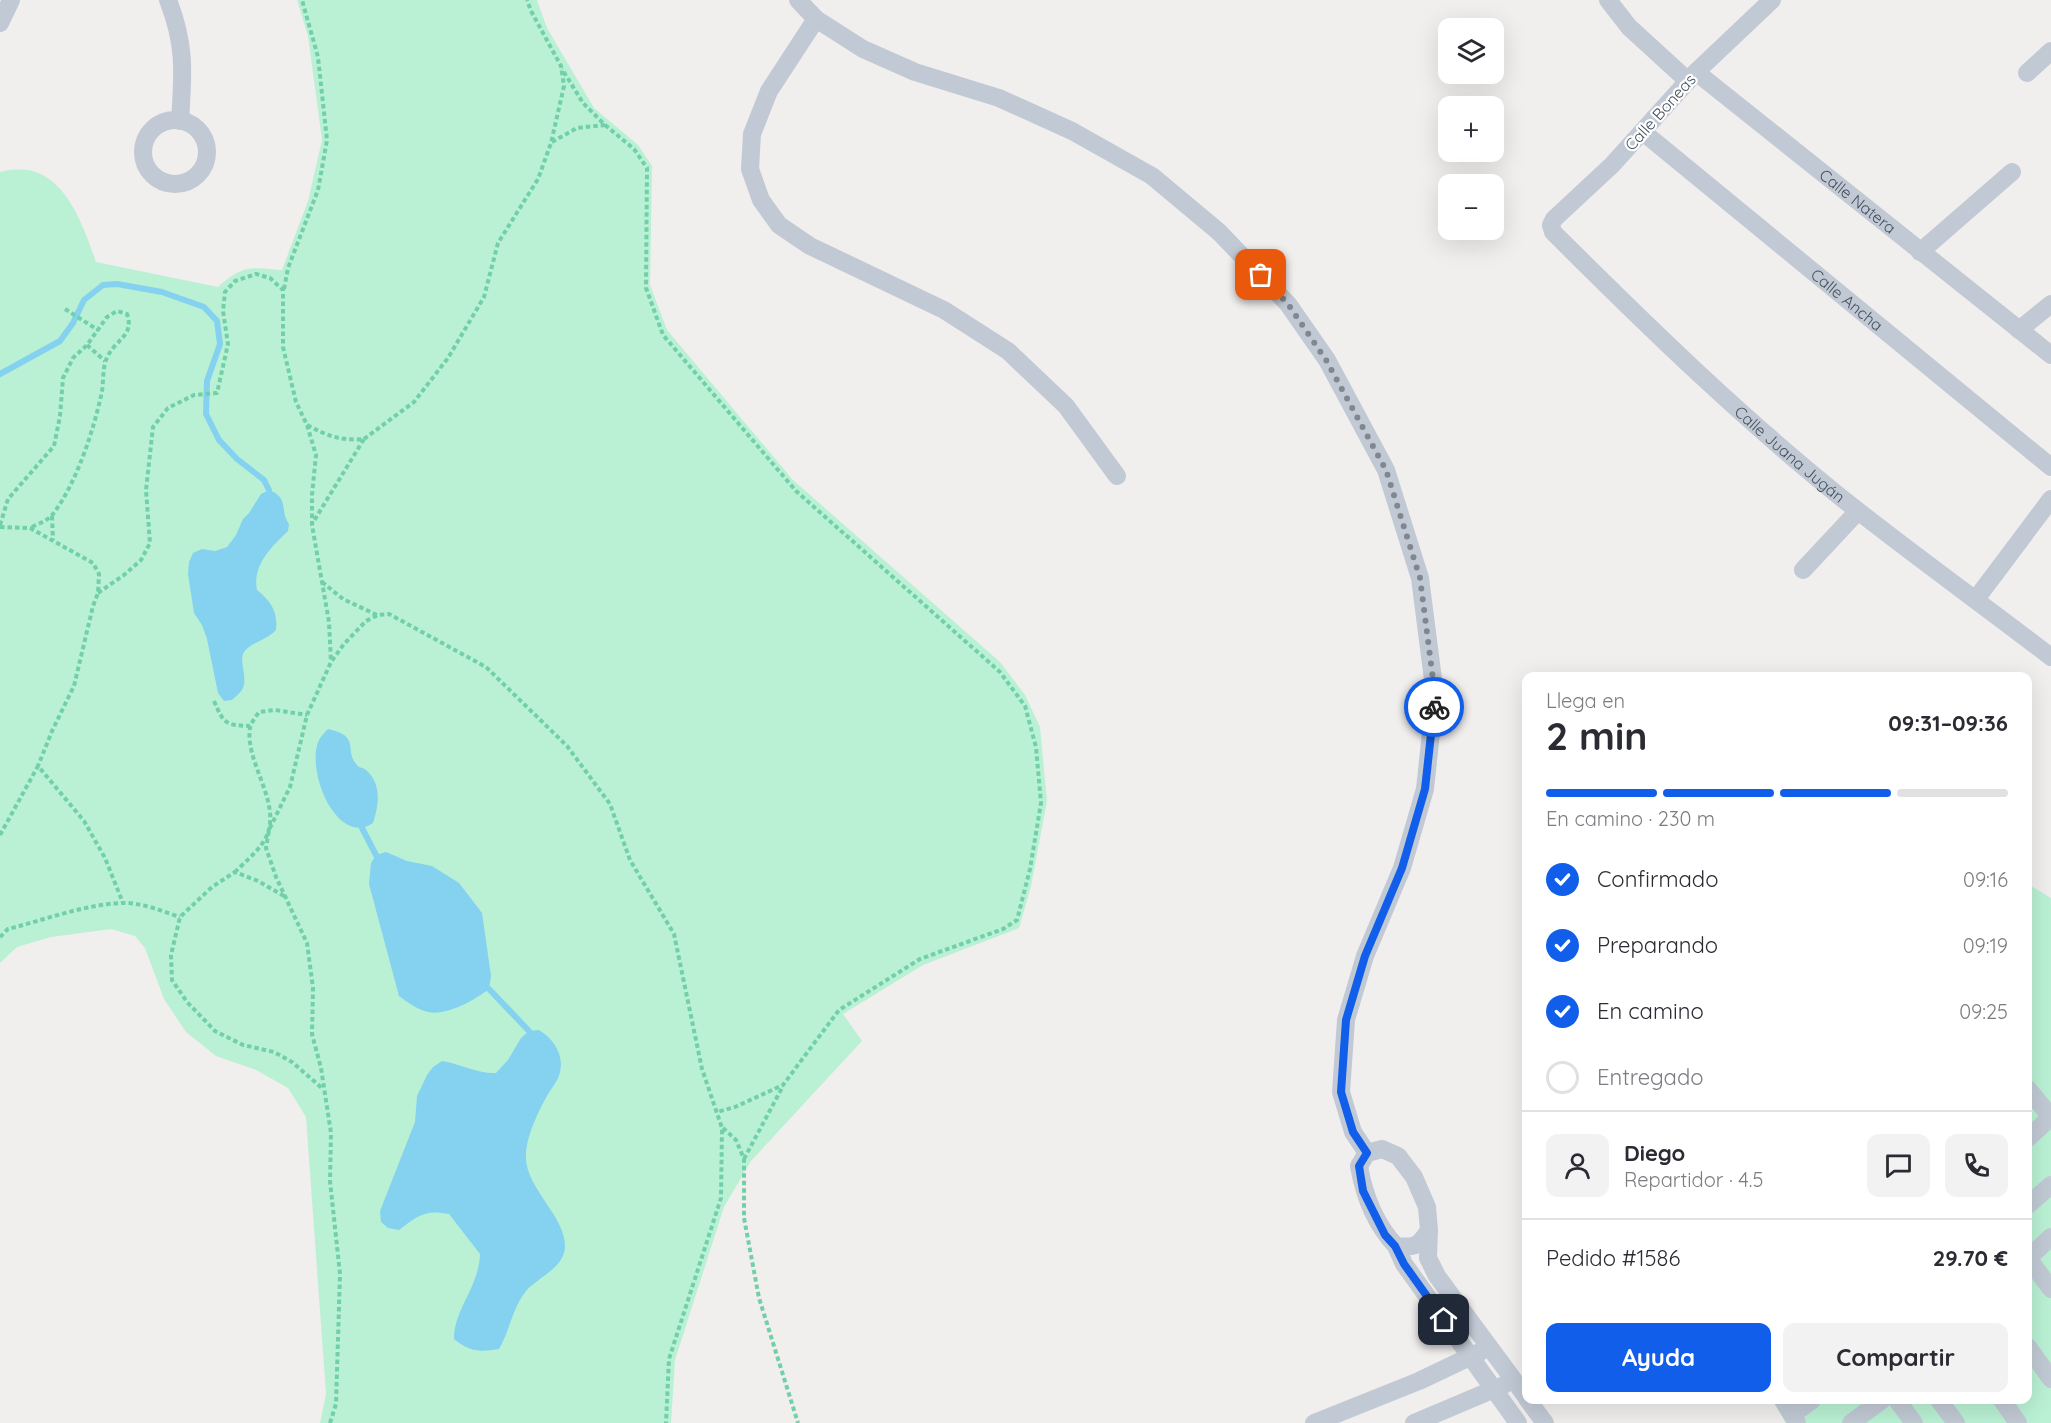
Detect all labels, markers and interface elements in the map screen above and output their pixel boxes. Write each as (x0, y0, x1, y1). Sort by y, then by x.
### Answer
map controls (1438, 18, 1504, 240)
button: layers (1438, 18, 1504, 84)
street label: Calle Boneas (1620, 69, 1700, 155)
button: + (1438, 96, 1504, 162)
street label: Calle Natera (1816, 164, 1900, 238)
button: − (1438, 174, 1504, 240)
pin (1235, 249, 1286, 300)
icon: bag (1244, 258, 1277, 291)
street label: Calle Ancha (1807, 264, 1887, 335)
street label: Calle Juana Jugán (1730, 401, 1849, 507)
courier (1404, 677, 1464, 737)
text: Llega en (1546, 688, 1625, 713)
icon: bike (1418, 691, 1451, 724)
text: 09:31–09:36 (1888, 709, 2008, 737)
text: 2 min (1546, 711, 1648, 760)
text: En camino · 230 m (1546, 806, 1715, 831)
icon: check (1546, 863, 1579, 896)
text: Confirmado (1597, 865, 1718, 893)
text: 09:16 (1963, 867, 2008, 892)
icon: check (1546, 929, 1579, 962)
text: Preparando (1597, 931, 1718, 959)
text: 09:19 (1963, 933, 2008, 958)
icon: check (1546, 995, 1579, 1028)
text: En camino (1597, 997, 1704, 1025)
text: 09:25 (1959, 999, 2008, 1024)
text: Entregado (1597, 1063, 1704, 1091)
button: person (1546, 1134, 1609, 1197)
button: chat (1867, 1134, 1930, 1197)
button: phone (1945, 1134, 2008, 1197)
text: Diego (1624, 1139, 1685, 1167)
text: Repartidor · 4.5 (1624, 1167, 1763, 1192)
text: Pedido #1586 (1546, 1244, 1680, 1272)
text: 29.70 € (1933, 1244, 2008, 1272)
pin (1418, 1294, 1469, 1345)
icon: home (1427, 1303, 1460, 1336)
button: Ayuda (1546, 1323, 1771, 1392)
button: Compartir (1783, 1323, 2008, 1392)

